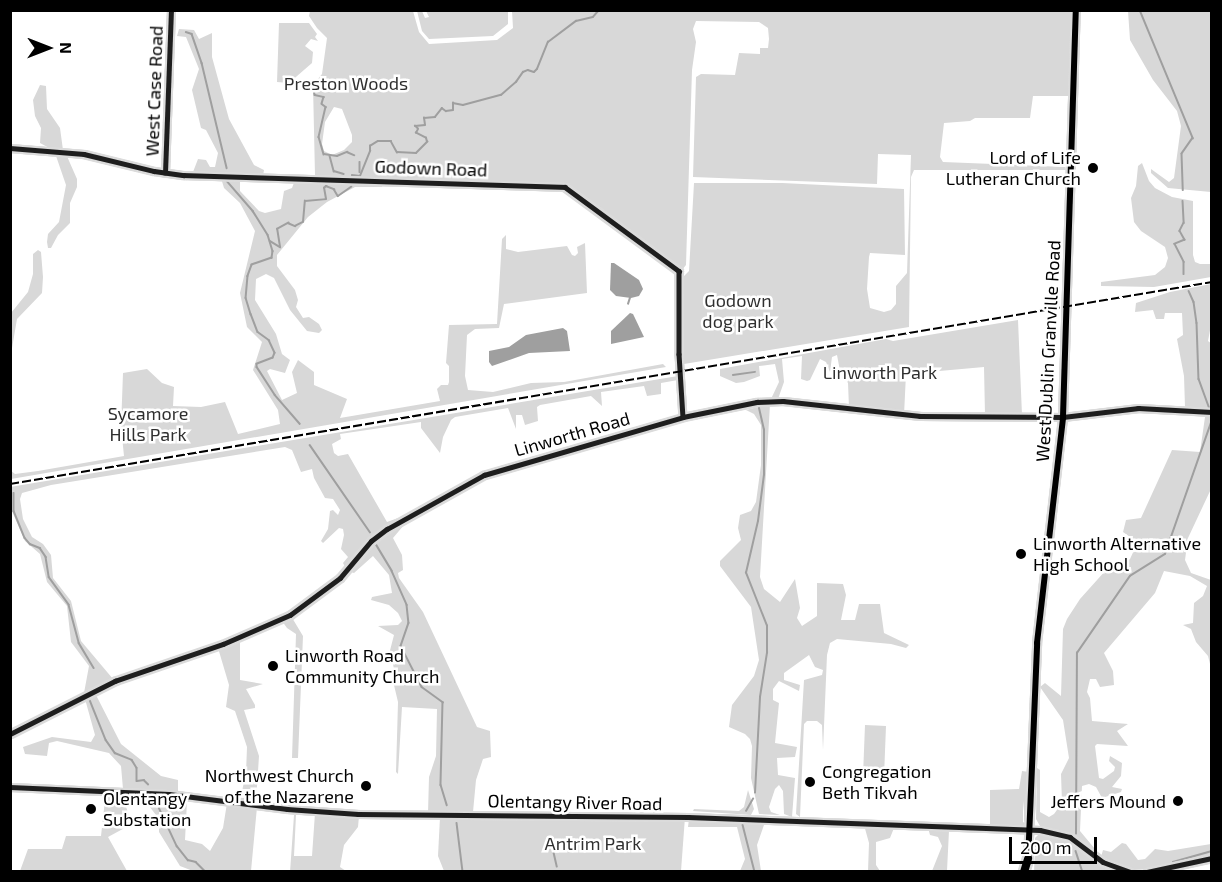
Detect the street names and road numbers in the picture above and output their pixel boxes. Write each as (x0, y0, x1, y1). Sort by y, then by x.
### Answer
street label: West Case Road (141, 25, 167, 157)
street label: Godown Road (374, 155, 488, 181)
street label: West Dublin Granville Road (1031, 240, 1065, 462)
street label: Linworth Road (512, 407, 632, 461)
street label: Olentangy River Road (487, 790, 663, 814)

